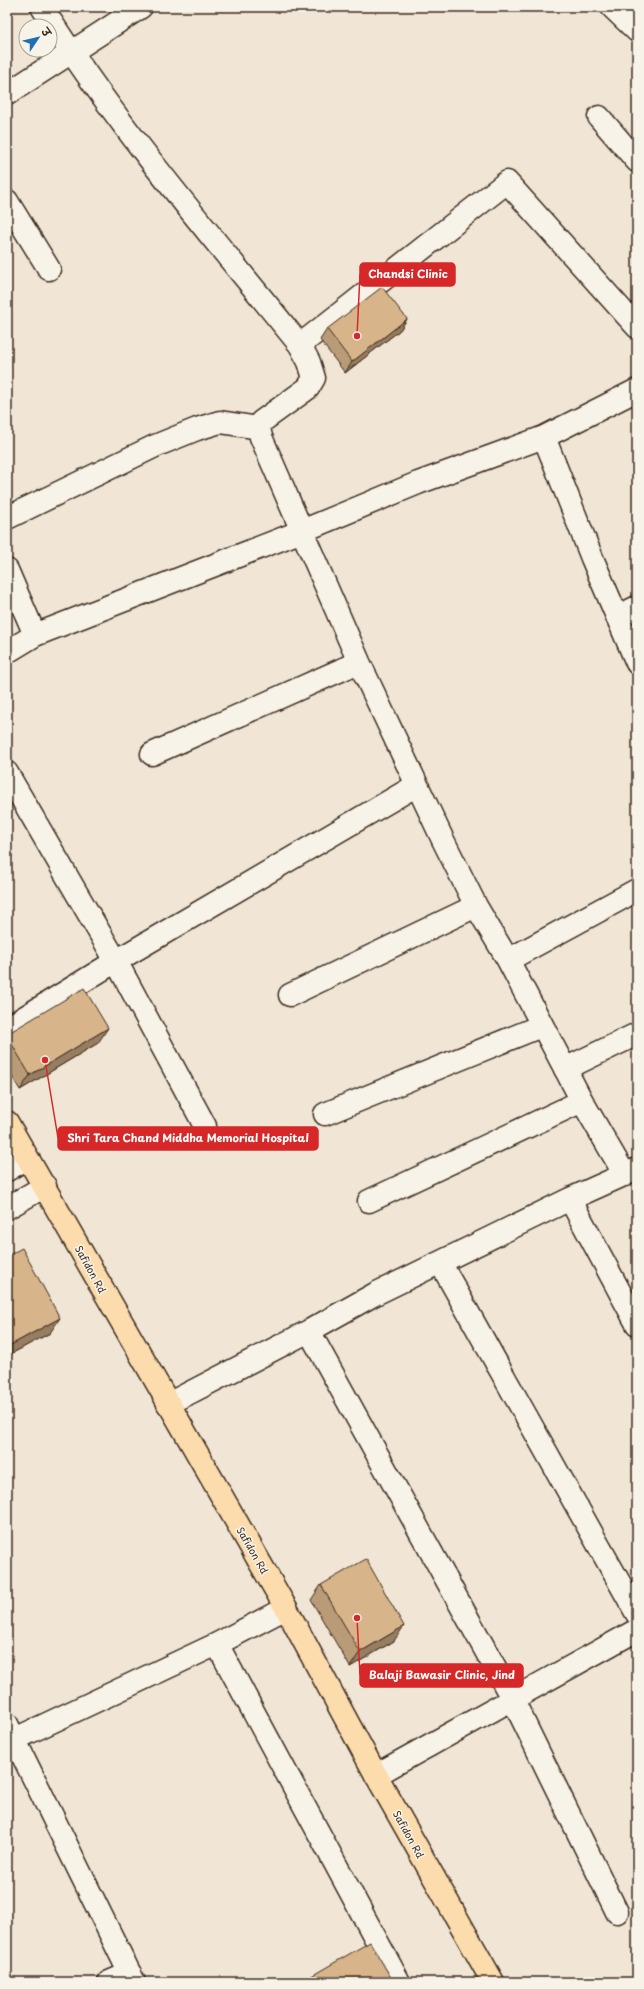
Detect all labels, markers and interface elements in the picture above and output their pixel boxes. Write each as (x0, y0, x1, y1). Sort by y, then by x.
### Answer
north arrow (18, 18, 58, 58)
text: उ (37, 23, 57, 41)
callout: Chandsi Clinic (360, 263, 455, 286)
text: Chandsi Clinic (368, 265, 448, 282)
callout: Shri Tara Chand Middha Memorial Hospital (58, 1127, 318, 1150)
text: Shri Tara Chand Middha Memorial Hospital (67, 1129, 309, 1146)
street label: Safidon Rd (72, 1243, 110, 1295)
street label: Safidon Rd (233, 1524, 273, 1576)
callout: Balaji Bawasir Clinic, Jind (360, 1664, 523, 1687)
text: Balaji Bawasir Clinic, Jind (369, 1666, 515, 1683)
street label: Safidon Rd (390, 1808, 428, 1860)

